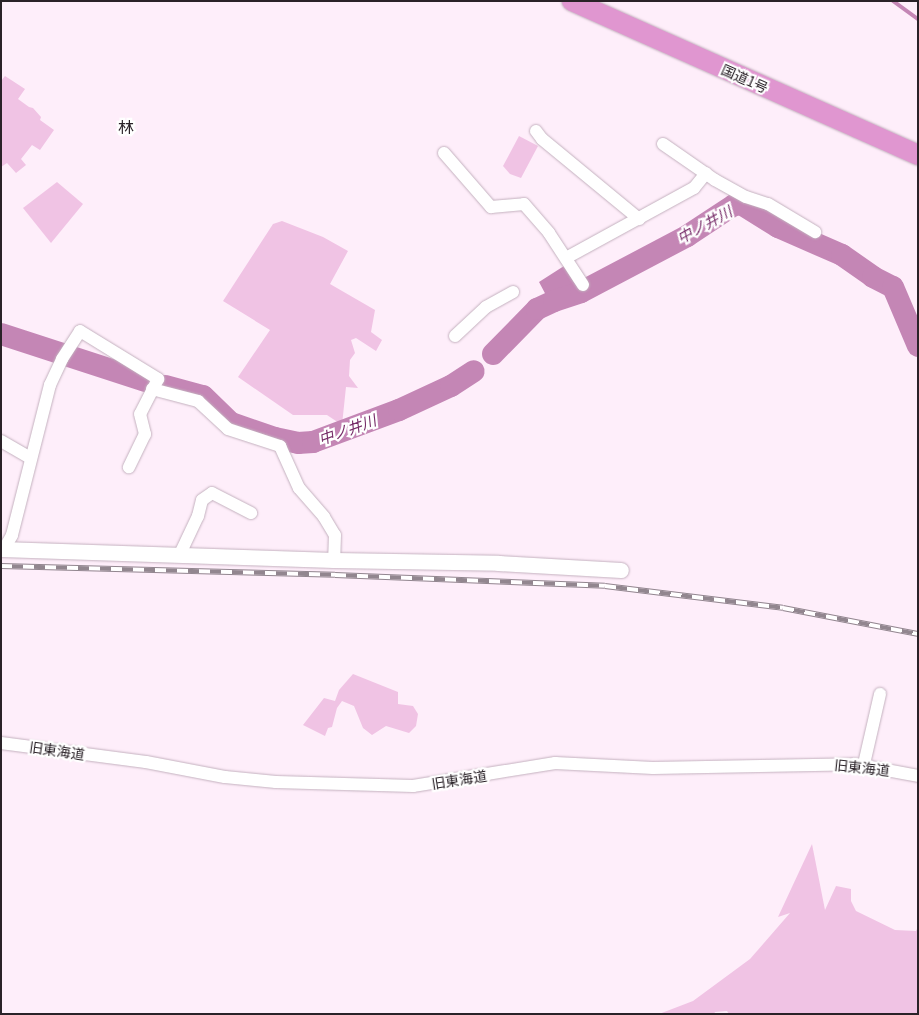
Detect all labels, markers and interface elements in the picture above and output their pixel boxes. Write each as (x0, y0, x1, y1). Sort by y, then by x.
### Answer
street label: 国道1号 (719, 60, 771, 96)
district label: 林 (118, 116, 134, 136)
water label: 中ノ井川 (673, 202, 735, 246)
water label: 中ノ井川 (316, 410, 378, 448)
street label: 旧東海道 (28, 738, 86, 762)
street label: 旧東海道 (833, 756, 891, 778)
street label: 旧東海道 (430, 766, 488, 792)

